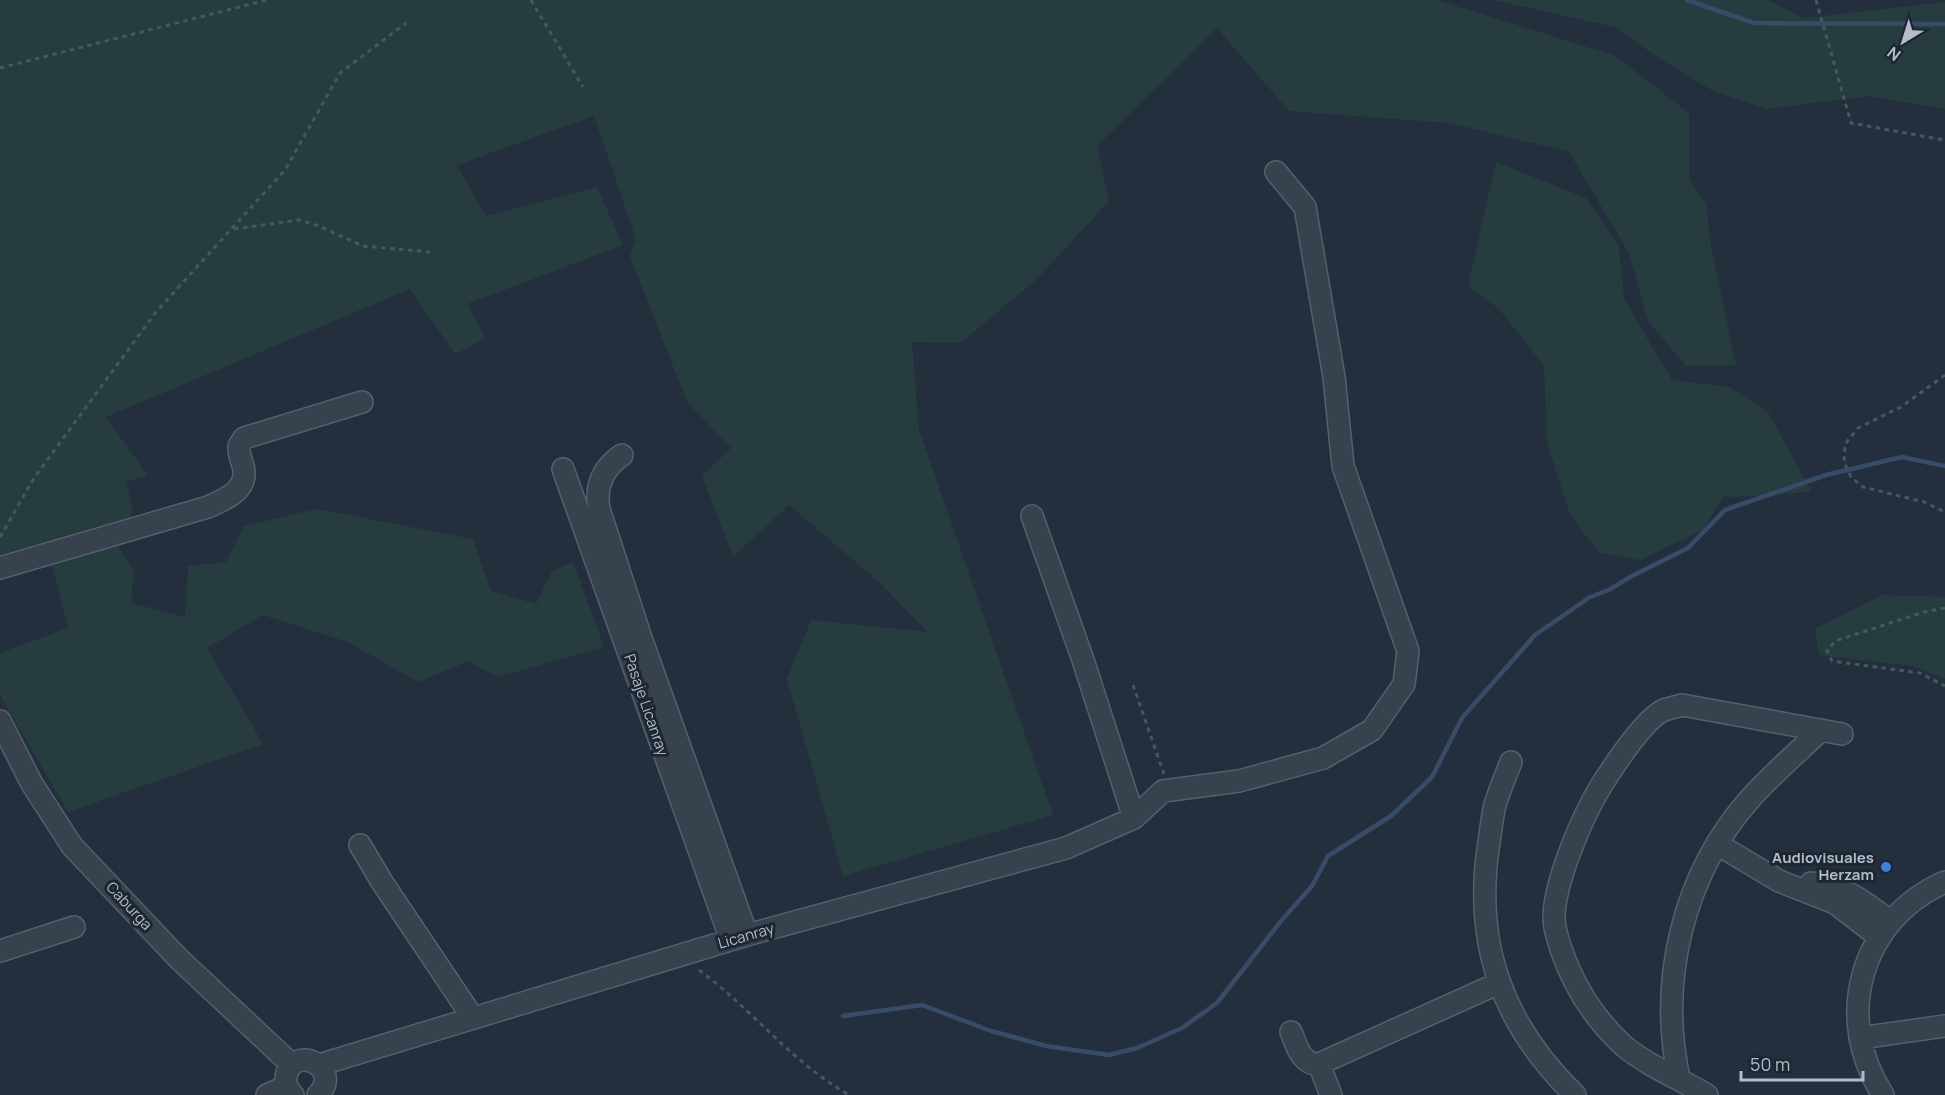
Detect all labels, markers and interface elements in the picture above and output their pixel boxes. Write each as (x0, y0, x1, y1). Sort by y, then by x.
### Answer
north arrow (1873, 12, 1933, 72)
text: N (1882, 42, 1905, 66)
street label: Pasaje Licanray (619, 651, 674, 759)
place label: Audiovisuales Herzam (1772, 847, 1874, 885)
marker: Audiovisuales Herzam (1879, 860, 1893, 874)
street label: Caburga (102, 877, 157, 934)
street label: Licanray (715, 917, 777, 954)
scale bar (1741, 1044, 1862, 1082)
text: 50 m (1750, 1052, 1790, 1076)

